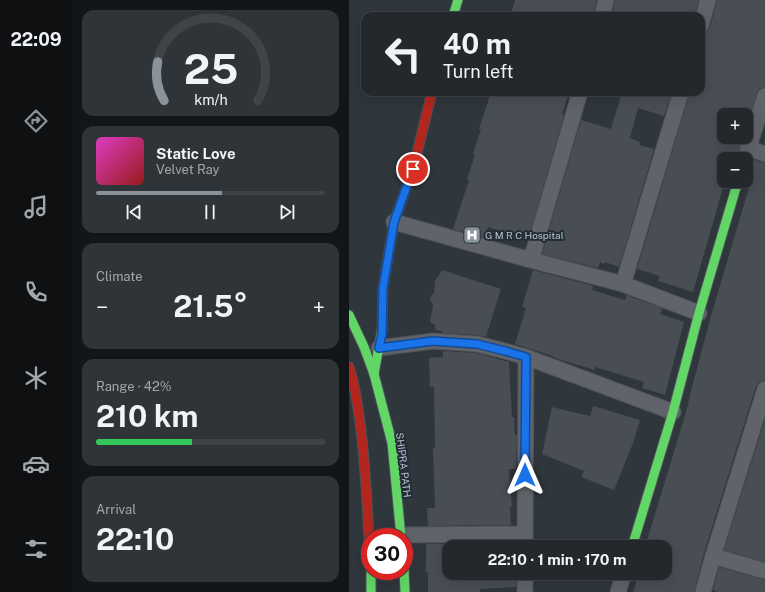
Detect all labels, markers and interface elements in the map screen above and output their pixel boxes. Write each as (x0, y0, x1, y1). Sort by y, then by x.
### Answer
text: 40 m (443, 27, 511, 60)
icon: left (377, 28, 429, 80)
text: 22:09 (10, 29, 62, 50)
text: 25 (183, 44, 238, 93)
text: Turn left (443, 61, 513, 82)
text: km/h (194, 91, 227, 108)
icon: directions (22, 107, 50, 135)
map controls (717, 108, 753, 188)
button: + (717, 108, 753, 144)
text: Static Love (156, 145, 236, 162)
pin (396, 152, 430, 186)
button: − (717, 152, 753, 188)
icon: arrive (402, 158, 424, 180)
text: Velvet Ray (156, 162, 220, 177)
icon: music (22, 193, 50, 221)
icon: previous (123, 201, 145, 223)
icon: pause (199, 201, 221, 223)
icon: next (276, 201, 298, 223)
hospital icon: G M R C Hospital (462, 225, 482, 245)
place label: G M R C Hospital (485, 229, 564, 241)
text: Climate (96, 269, 143, 284)
icon: phone (22, 278, 50, 306)
text: 21.5° (173, 288, 248, 324)
text: − (96, 294, 108, 320)
text: + (313, 294, 325, 320)
icon: climate (22, 364, 50, 392)
text: Range · 42% (96, 379, 171, 394)
text: 210 km (96, 398, 198, 434)
street label: SHIPRA PATH (394, 432, 414, 498)
icon: car (22, 450, 50, 478)
position arrow (504, 454, 546, 496)
text: Arrival (96, 502, 136, 517)
text: 22:10 (96, 521, 174, 557)
speed limit sign: 30 (361, 528, 413, 580)
icon: filters (22, 535, 50, 563)
text: 22:10 · 1 min · 170 m (488, 551, 626, 568)

